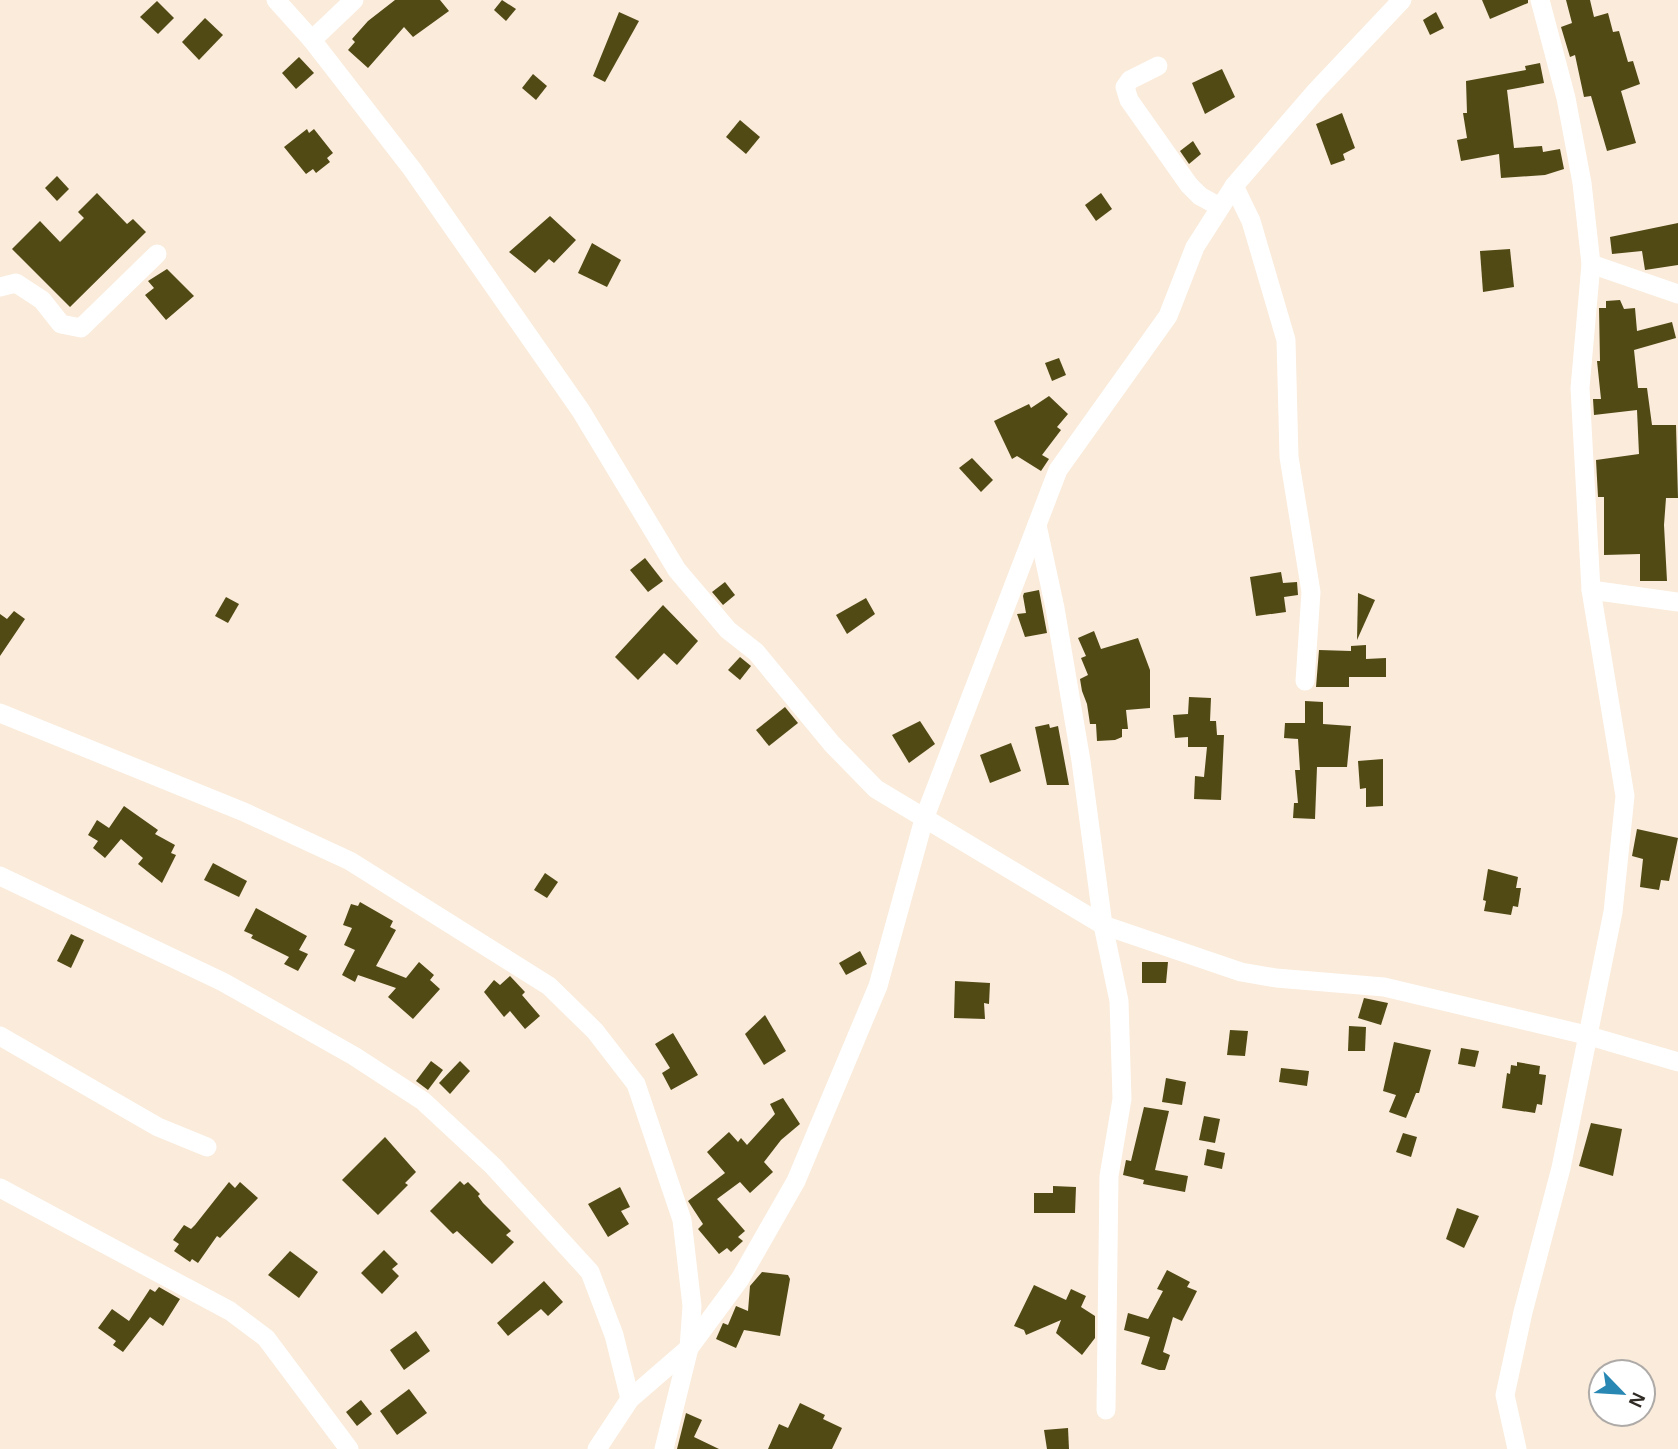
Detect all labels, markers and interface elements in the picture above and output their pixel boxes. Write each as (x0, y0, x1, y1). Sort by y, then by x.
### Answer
north arrow (1587, 1358, 1657, 1428)
text: N (1625, 1389, 1649, 1411)

